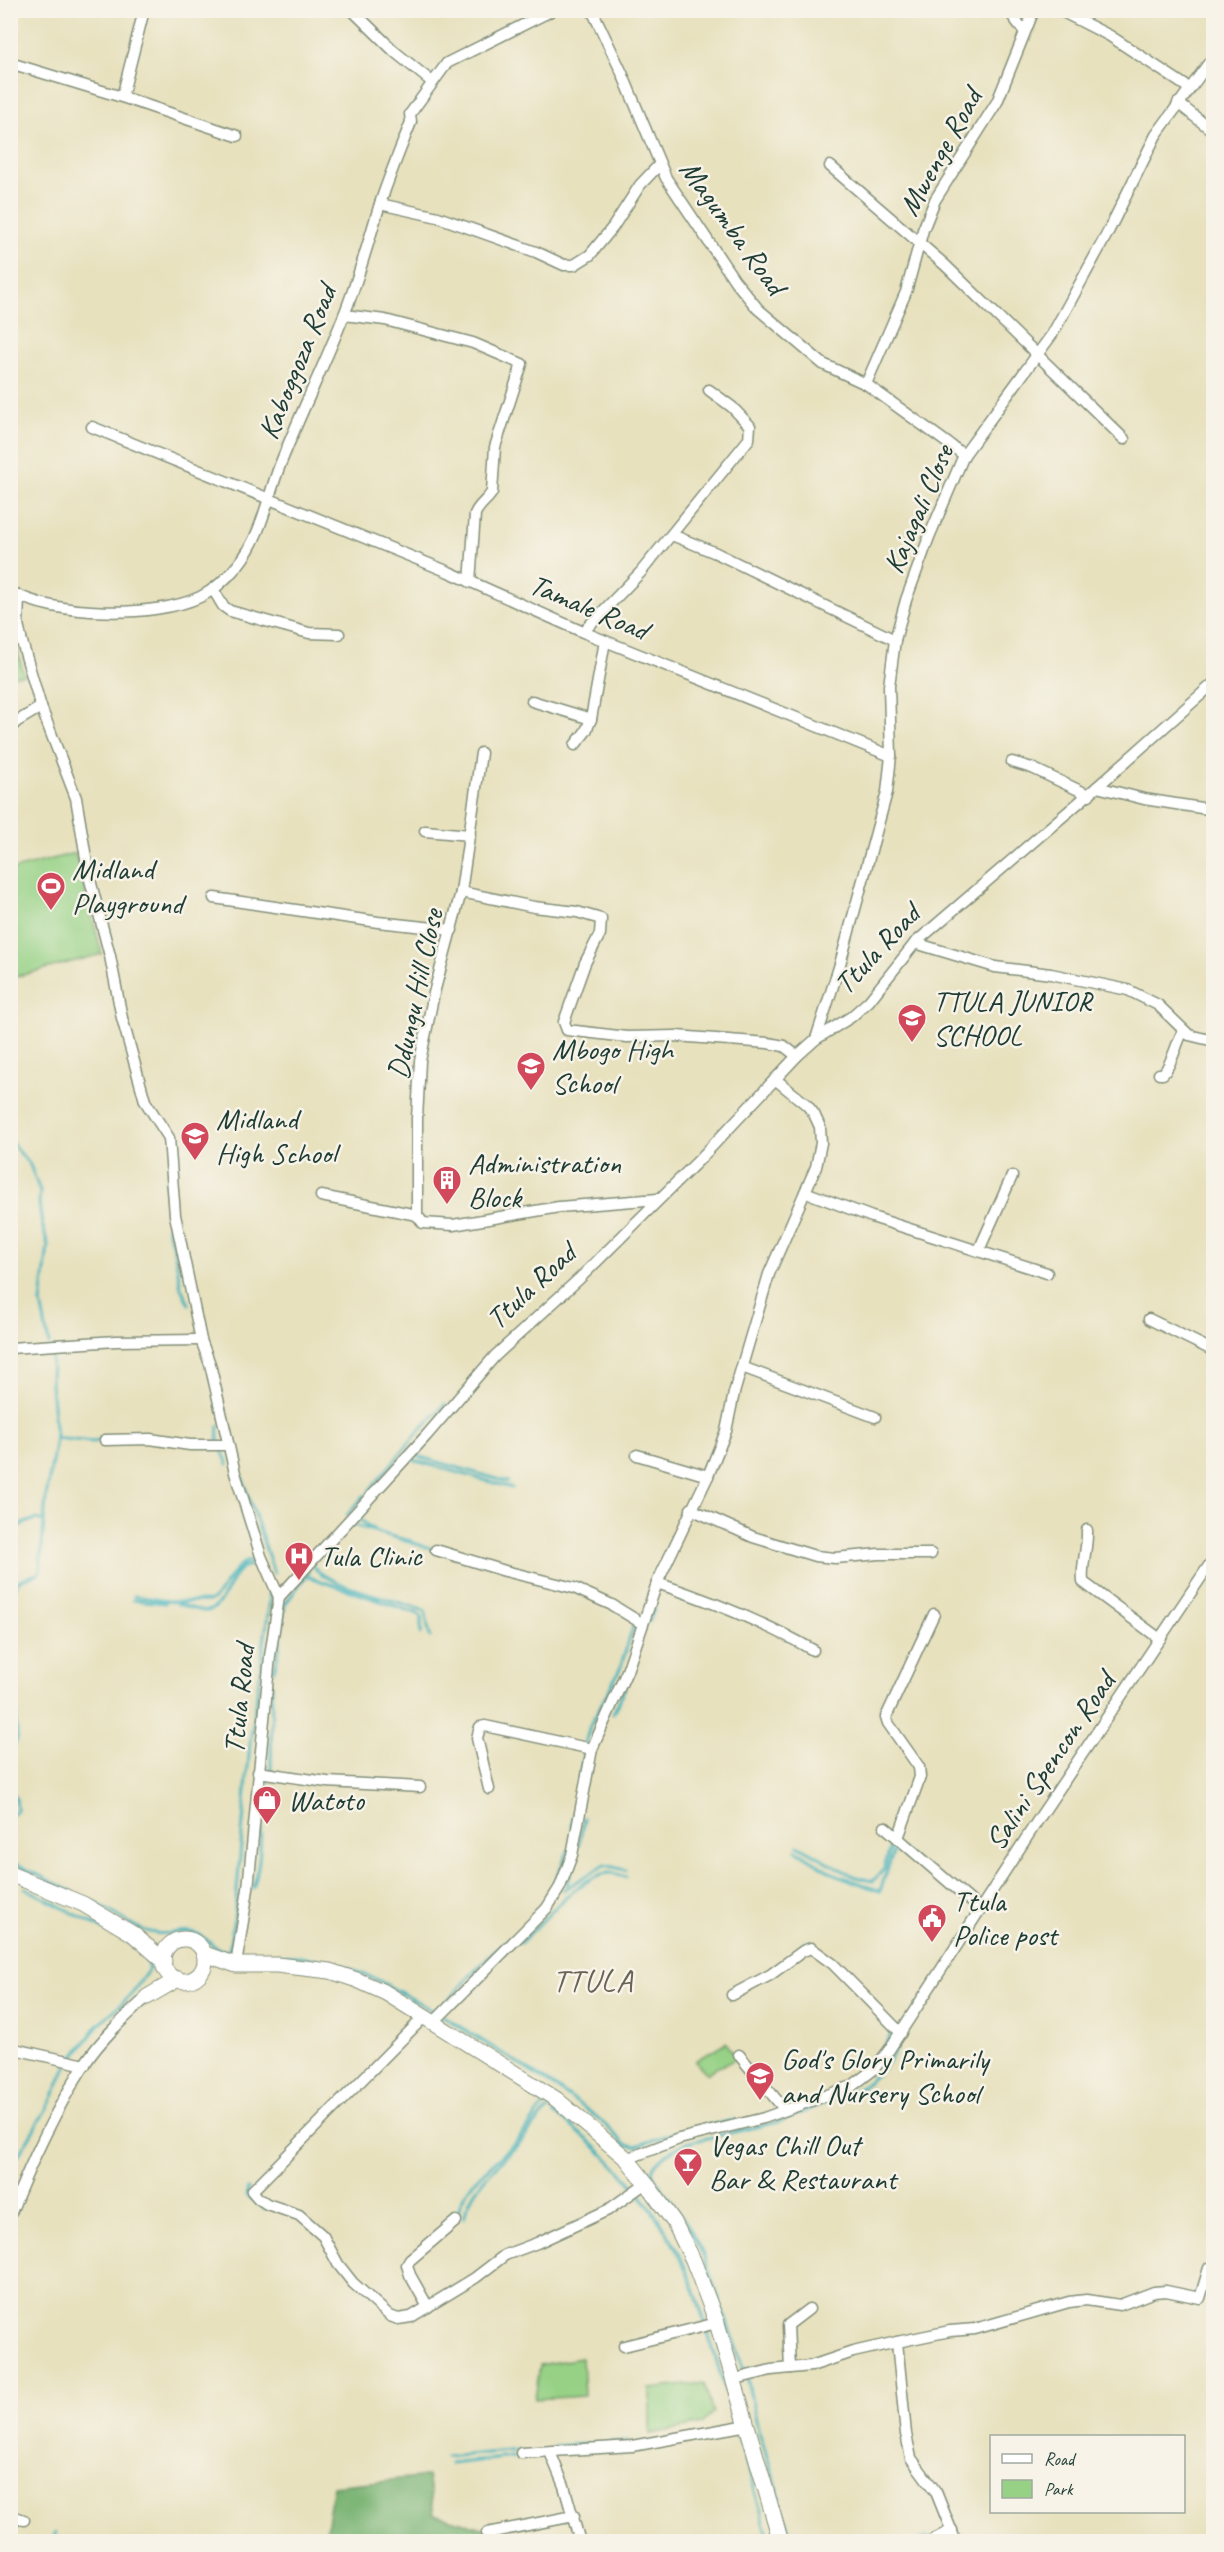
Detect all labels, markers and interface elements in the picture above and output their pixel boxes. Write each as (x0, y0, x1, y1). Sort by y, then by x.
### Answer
street label: Mwenge Road (890, 78, 992, 222)
street label: Magumba Road (671, 152, 797, 305)
street label: Kaboggoza Road (249, 276, 347, 445)
street label: Kajagali Close (874, 437, 963, 579)
street label: Tamale Road (524, 565, 658, 651)
place label: Midland Playground (72, 850, 187, 922)
sports icon: Midland Playground (35, 870, 67, 912)
street label: Ttula Road (826, 893, 931, 1002)
street label: Ddungu Hill Close (378, 904, 452, 1082)
place label: TTULA JUNIOR SCHOOL (933, 982, 1094, 1054)
school or university icon: TTULA JUNIOR SCHOOL (896, 1002, 928, 1044)
place label: Mbogo High School (552, 1030, 675, 1102)
school or university icon: Mbogo High School (515, 1050, 547, 1092)
place label: Midland High School (216, 1100, 341, 1172)
school or university icon: Midland High School (179, 1120, 211, 1162)
place label: Administration Block (468, 1144, 621, 1216)
building icon: Administration Block (431, 1164, 463, 1206)
street label: Ttula Road (478, 1232, 587, 1337)
place label: Tula Clinic (320, 1537, 423, 1575)
hospital icon: Tula Clinic (283, 1540, 315, 1582)
street label: Ttula Road (214, 1638, 264, 1756)
street label: Salini Spencon Road (976, 1661, 1126, 1857)
place label: Watoto (288, 1781, 365, 1819)
shop icon: Watoto (251, 1784, 283, 1826)
place label: Ttula Police post (953, 1882, 1060, 1954)
public building icon: Ttula Police post (916, 1902, 948, 1944)
district label: TTULA (553, 1960, 634, 2001)
place label: God's Glory Primarily and Nursery School (781, 2040, 991, 2112)
school or university icon: God's Glory Primarily and Nursery School (744, 2060, 776, 2102)
place label: Vegas Chill Out Bar & Restaurant (709, 2126, 899, 2198)
bar icon: Vegas Chill Out Bar & Restaurant (672, 2146, 704, 2188)
legend (990, 2435, 1185, 2513)
text: Road (1044, 2448, 1077, 2470)
text: Park (1044, 2478, 1074, 2500)

